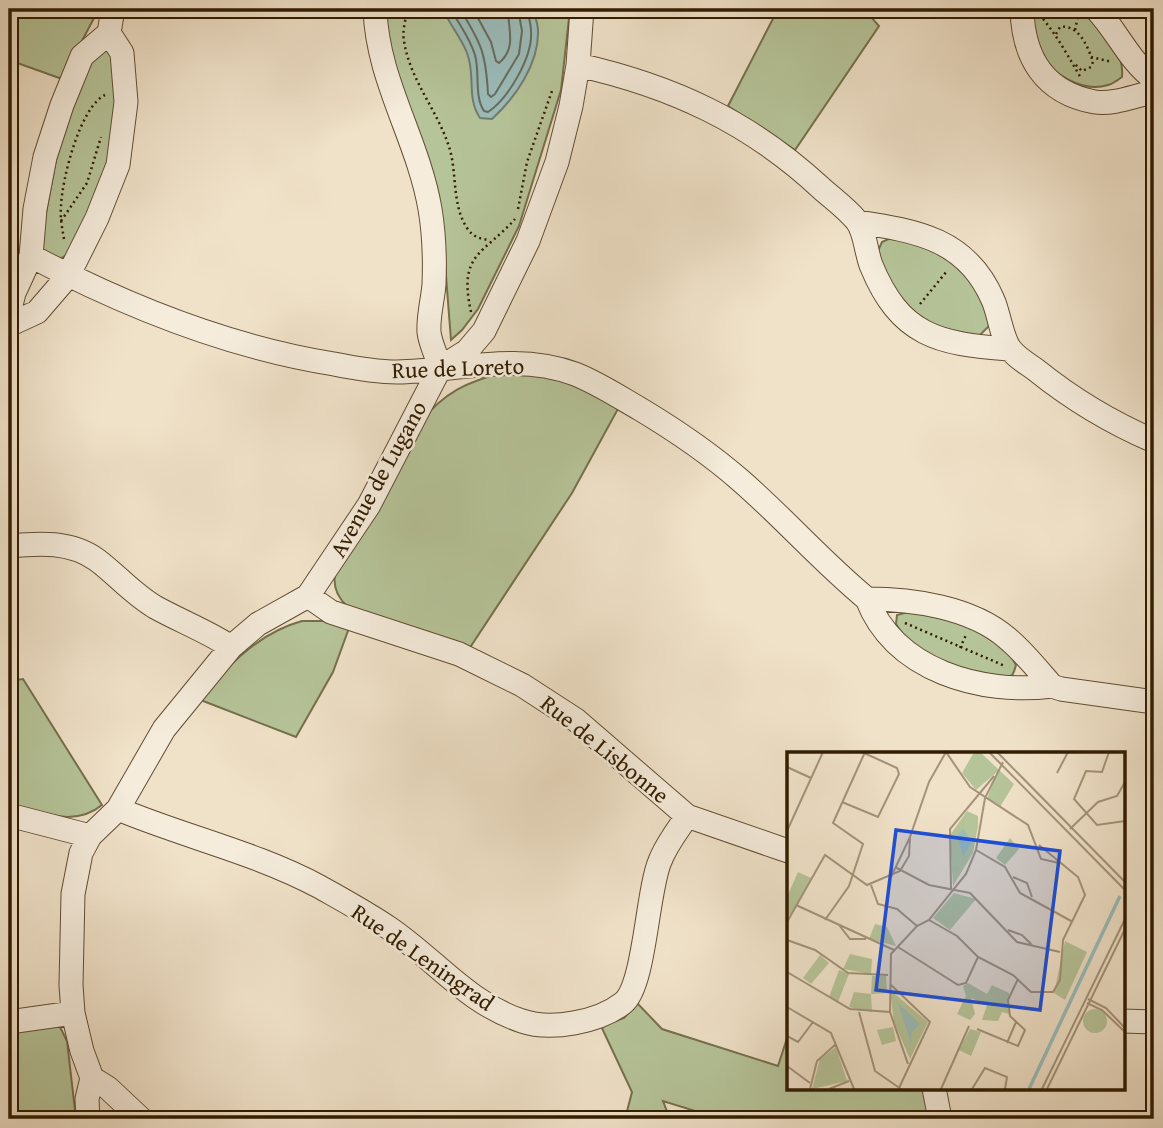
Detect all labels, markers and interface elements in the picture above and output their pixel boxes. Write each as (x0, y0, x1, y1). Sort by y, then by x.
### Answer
street label: Rue de Loreto (391, 349, 525, 386)
street label: Avenue de Lugano (321, 394, 434, 563)
street label: Rue de Lisbonne (534, 686, 677, 811)
inset map (787, 752, 1124, 1090)
street label: Rue de Leningrad (345, 895, 502, 1019)

